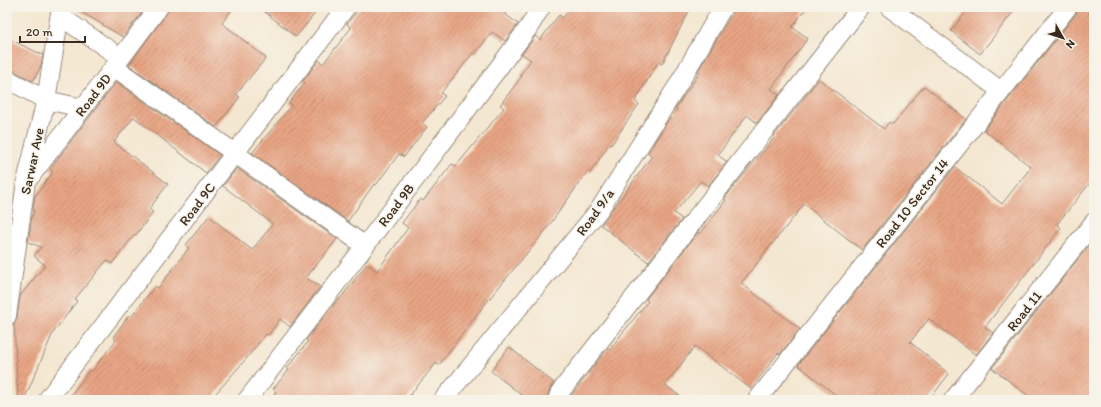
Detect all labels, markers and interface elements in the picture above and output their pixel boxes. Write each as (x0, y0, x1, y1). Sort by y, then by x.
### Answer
scale bar (20, 18, 85, 44)
north arrow (1043, 18, 1083, 58)
text: 20 m (26, 25, 53, 39)
text: N (1063, 37, 1078, 51)
street label: Road 9D (72, 70, 115, 120)
street label: Sarwar Ave (17, 126, 48, 196)
street label: Road 10 Sector 14 (872, 155, 953, 251)
street label: Road 9C (176, 179, 219, 229)
street label: Road 9B (375, 180, 418, 230)
street label: Road 9/a (573, 185, 619, 239)
street label: Road 11 (1003, 287, 1046, 335)

